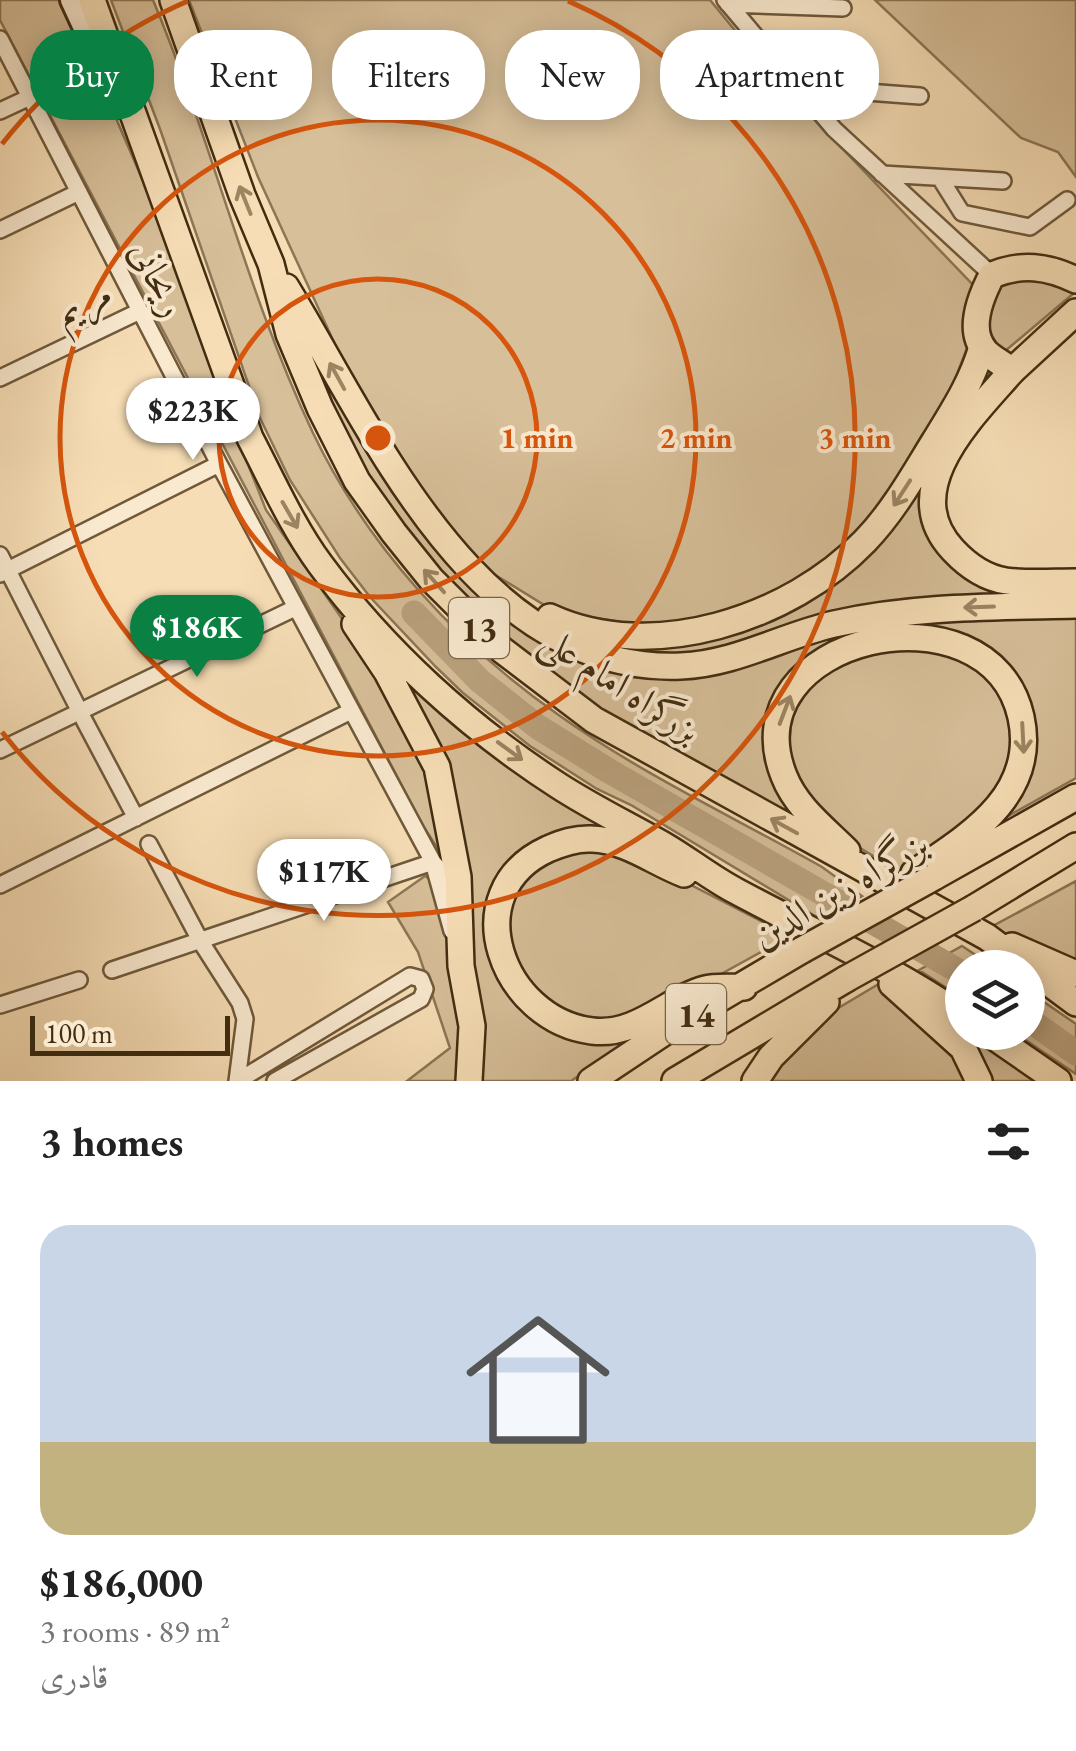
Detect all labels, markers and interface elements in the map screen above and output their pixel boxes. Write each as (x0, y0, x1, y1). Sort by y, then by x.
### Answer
chip: Buy (30, 30, 154, 120)
chip: Rent (174, 30, 312, 120)
chip: Filters (332, 30, 485, 120)
chip: New (505, 30, 640, 120)
chip: Apartment (660, 30, 879, 120)
one-way arrow (234, 185, 252, 216)
street label: ریحانی (119, 232, 199, 324)
street label: مریم (47, 267, 123, 345)
one-way arrow (326, 361, 346, 391)
pin: $223K (123, 378, 263, 463)
text: $223K (148, 389, 238, 431)
text: 1 min (500, 418, 574, 457)
text: 2 min (659, 418, 733, 457)
text: 3 min (818, 418, 892, 457)
centre of rings (360, 420, 396, 456)
one-way arrow (891, 479, 912, 507)
one-way arrow (281, 500, 301, 529)
one-way arrow (423, 569, 446, 594)
pin: $186K (127, 595, 267, 680)
one-way arrow (963, 597, 995, 616)
road number: 13 (449, 598, 509, 658)
text: $186K (152, 606, 242, 648)
street label: بزرگراه امام علی (527, 614, 710, 761)
one-way arrow (777, 695, 795, 726)
one-way arrow (1014, 721, 1033, 754)
one-way arrow (496, 741, 523, 762)
one-way arrow (769, 816, 799, 836)
street label: بزرگراه زین الدین (742, 819, 936, 959)
pin: $117K (254, 839, 394, 924)
text: $117K (279, 850, 369, 892)
map controls (945, 950, 1045, 1050)
button: layers (945, 950, 1045, 1050)
road number: 14 (666, 984, 726, 1044)
scale bar (30, 1011, 230, 1056)
text: 100 m (45, 1015, 113, 1051)
text: 3 homes (40, 1114, 183, 1169)
icon: filters (981, 1114, 1036, 1169)
icon: home (448, 1290, 628, 1470)
text: $186,000 (40, 1555, 203, 1610)
text: 3 rooms · 89 m² (40, 1610, 230, 1652)
text: قادری (40, 1656, 108, 1698)

